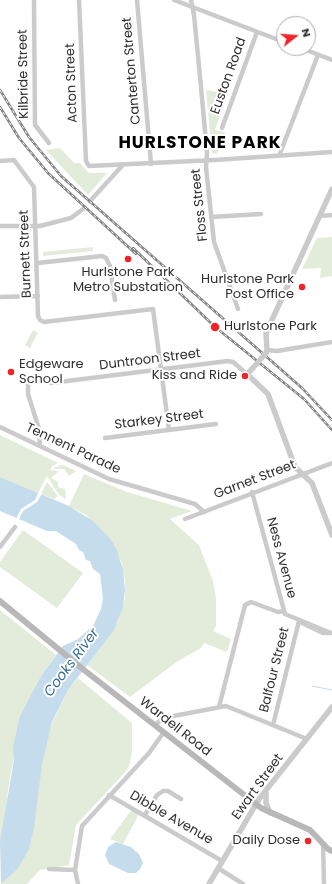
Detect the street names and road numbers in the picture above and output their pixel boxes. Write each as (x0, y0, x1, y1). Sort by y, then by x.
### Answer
street label: Canterton Street (120, 17, 144, 125)
street label: Kilbride Street (15, 29, 33, 119)
street label: Euston Road (208, 36, 250, 116)
street label: Acton Street (63, 43, 81, 123)
street label: Floss Street (188, 168, 212, 242)
street label: Burnett Street (17, 209, 35, 299)
street label: Duntroon Street (98, 346, 202, 374)
street label: Starkey Street (114, 407, 204, 433)
street label: Tennent Parade (23, 420, 123, 478)
street label: Garnet Street (212, 457, 298, 503)
street label: Ness Avenue (263, 516, 299, 600)
street label: Balfour Street (257, 626, 293, 714)
street label: Wardell Road (136, 694, 214, 760)
street label: Ewart Street (229, 751, 287, 823)
street label: Dibble Avenue (127, 788, 215, 848)

